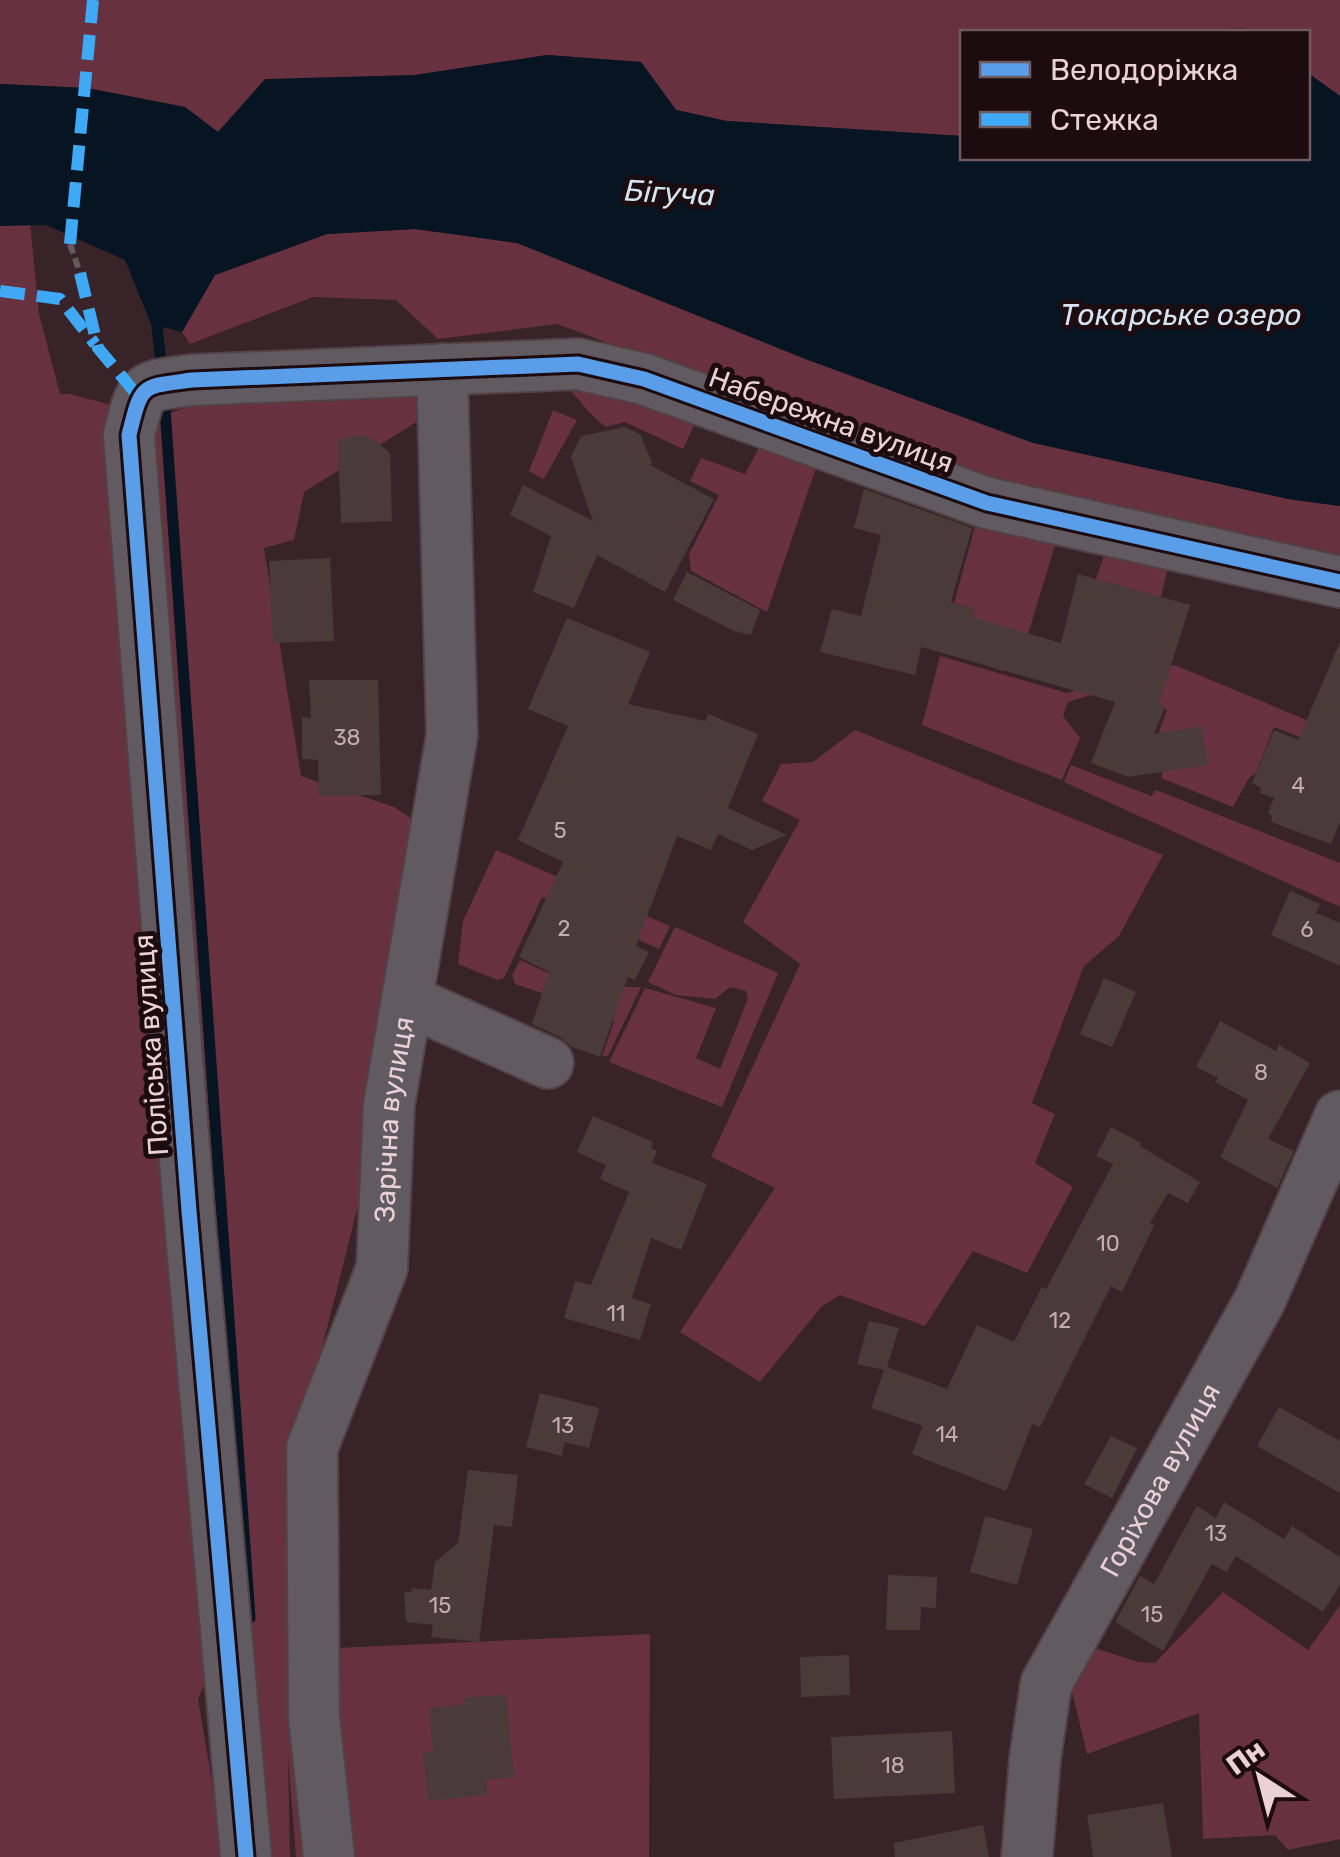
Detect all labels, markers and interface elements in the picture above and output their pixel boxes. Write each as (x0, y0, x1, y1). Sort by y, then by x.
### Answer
legend (960, 30, 1310, 160)
text: Велодоріжка (1050, 52, 1238, 88)
text: Стежка (1050, 102, 1159, 138)
water label: Бігуча (624, 173, 716, 213)
water label: Токарське озеро (1060, 297, 1302, 333)
street label: Набережна вулиця (704, 360, 958, 480)
house number: 38 (333, 724, 361, 751)
house number: 4 (1291, 772, 1305, 799)
house number: 5 (553, 817, 567, 844)
house number: 2 (558, 915, 570, 942)
house number: 6 (1300, 916, 1314, 943)
street label: Поліська вулиця (127, 933, 175, 1157)
street label: Зарічна вулиця (367, 1014, 420, 1223)
house number: 8 (1254, 1059, 1268, 1086)
house number: 10 (1096, 1230, 1120, 1257)
house number: 11 (607, 1300, 625, 1327)
house number: 12 (1049, 1307, 1071, 1334)
street label: Горіхова вулиця (1093, 1377, 1227, 1582)
house number: 13 (552, 1412, 574, 1439)
house number: 14 (935, 1421, 959, 1448)
house number: 13 (1205, 1520, 1227, 1547)
house number: 15 (429, 1592, 451, 1619)
house number: 15 (1141, 1601, 1163, 1628)
north arrow (1210, 1727, 1310, 1827)
text: Пн (1220, 1732, 1271, 1782)
house number: 18 (881, 1752, 905, 1779)

